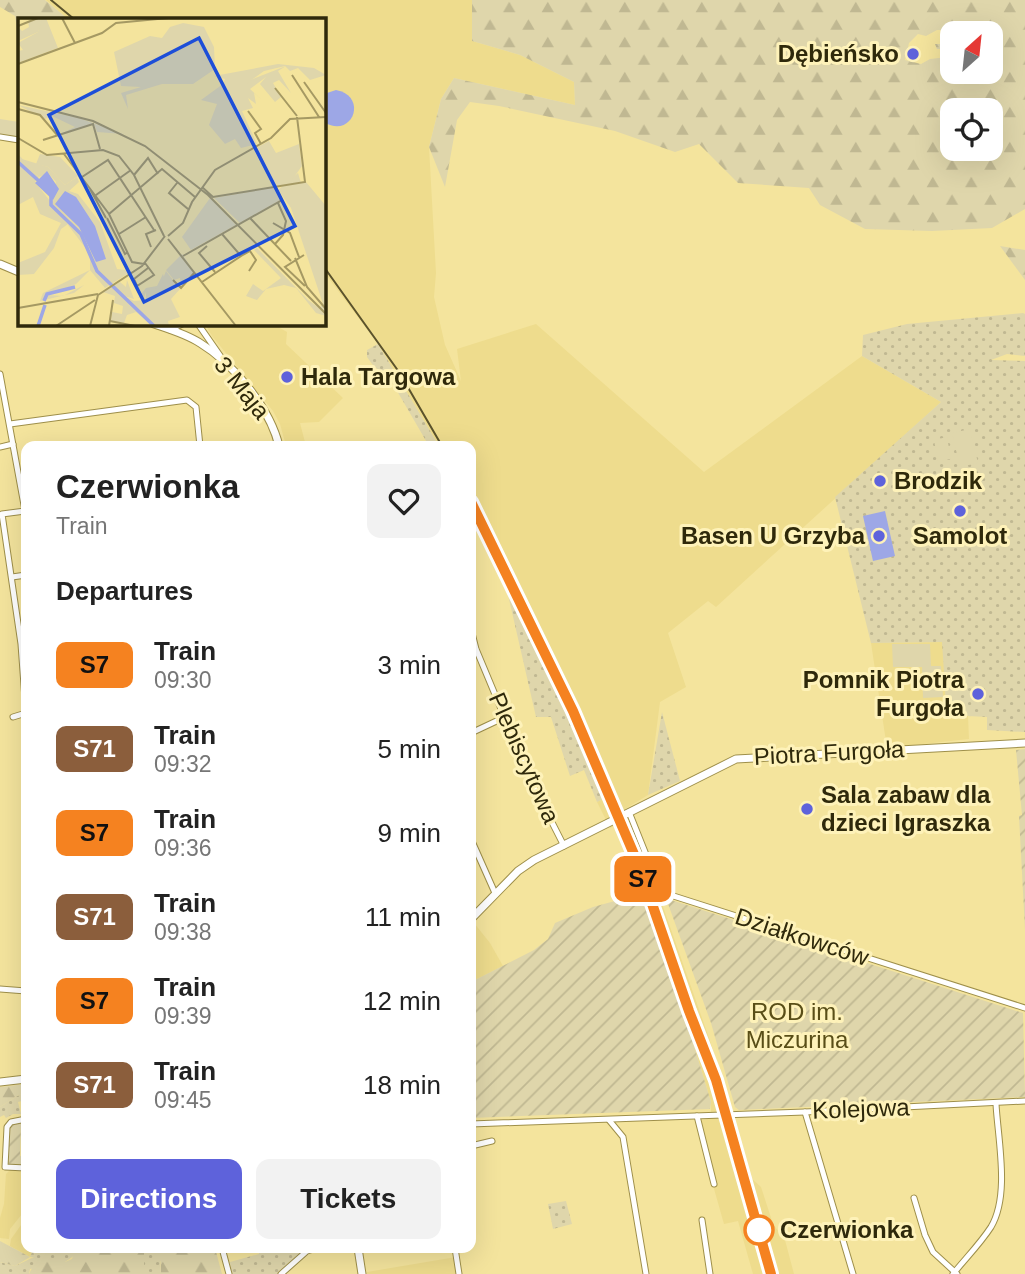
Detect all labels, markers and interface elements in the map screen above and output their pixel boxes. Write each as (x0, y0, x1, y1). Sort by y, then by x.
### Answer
inset map (18, 18, 326, 326)
north arrow (940, 21, 1003, 84)
map controls (940, 21, 1003, 161)
place label: Dębieńsko (778, 40, 899, 67)
marker: Dębieńsko (905, 46, 921, 62)
button: locate (940, 98, 1003, 161)
street label: 3 Maja (209, 351, 276, 425)
place label: Hala Targowa (301, 363, 456, 390)
marker: Hala Targowa (279, 369, 295, 385)
button: heart (367, 464, 441, 538)
place label: Brodzik (894, 467, 983, 494)
text: Czerwionka (56, 468, 239, 505)
marker: Brodzik (872, 473, 888, 489)
marker: Samolot (952, 503, 968, 519)
text: Train (56, 513, 108, 539)
place label: Basen U Grzyba (681, 522, 866, 549)
place label: Samolot (913, 522, 1007, 549)
marker: Basen U Grzyba (871, 528, 887, 544)
text: Departures (56, 576, 193, 606)
text: Train (154, 636, 216, 666)
text: 3 min (377, 650, 441, 680)
text: S7 (80, 651, 109, 678)
place label: Pomnik Piotra Furgoła (803, 666, 965, 721)
text: 09:30 (154, 667, 212, 693)
marker: Pomnik Piotra Furgoła (970, 686, 986, 702)
street label: Plebiscytowa (484, 688, 566, 828)
text: Train (154, 720, 216, 750)
text: 5 min (377, 734, 441, 764)
text: S71 (73, 735, 116, 762)
street label: Piotra Furgoła (753, 735, 906, 770)
text: 09:32 (154, 751, 212, 777)
place label: Sala zabaw dla dzieci Igraszka (821, 781, 991, 836)
marker: Sala zabaw dla dzieci Igraszka (799, 801, 815, 817)
text: Train (154, 804, 216, 834)
text: 9 min (377, 818, 441, 848)
text: S7 (80, 819, 109, 846)
text: 09:36 (154, 835, 212, 861)
line badge: S7 (612, 856, 674, 902)
text: S7 (628, 865, 658, 892)
text: Train (154, 888, 216, 918)
text: 11 min (365, 902, 441, 932)
street label: Działkowców (732, 902, 873, 971)
text: S71 (73, 903, 116, 930)
text: 09:38 (154, 919, 212, 945)
text: Train (154, 972, 216, 1002)
text: 12 min (363, 986, 441, 1016)
text: S7 (80, 987, 109, 1014)
park label: ROD im. Miczurina (746, 998, 849, 1053)
text: 09:39 (154, 1003, 212, 1029)
text: Train (154, 1056, 216, 1086)
text: 18 min (363, 1070, 441, 1100)
text: S71 (73, 1071, 116, 1098)
text: 09:45 (154, 1087, 212, 1113)
street label: Kolejowa (812, 1093, 911, 1124)
button: Directions (56, 1159, 242, 1239)
button: Tickets (256, 1159, 441, 1239)
marker: Czerwionka (744, 1215, 774, 1245)
place label: Czerwionka (780, 1216, 914, 1243)

